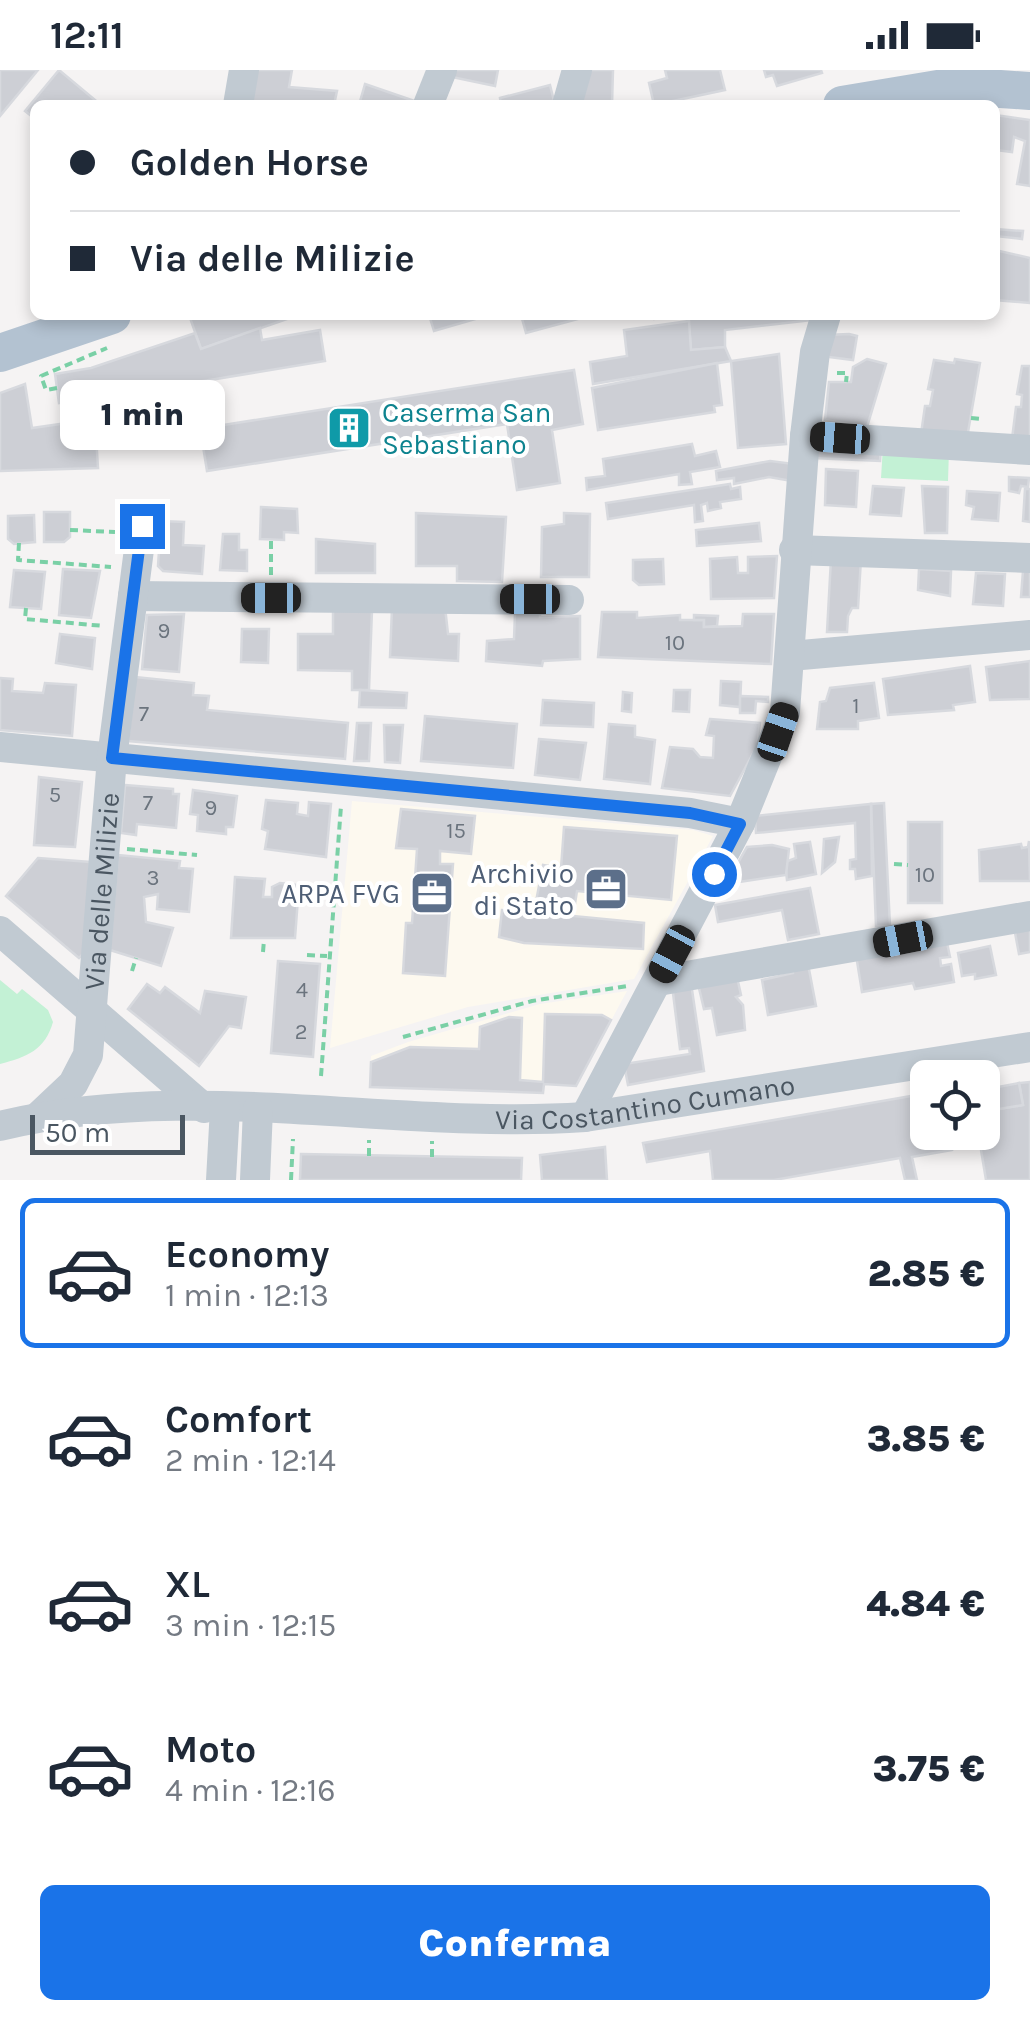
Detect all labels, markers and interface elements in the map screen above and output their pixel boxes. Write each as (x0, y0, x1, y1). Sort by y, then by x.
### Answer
text: 12:11 (50, 13, 124, 58)
text: Golden Horse (130, 140, 369, 185)
text: Via delle Milizie (130, 236, 415, 281)
callout: 1 min (59, 381, 224, 451)
text: 1 min (101, 396, 184, 433)
place label: Caserma San Sebastiano (382, 396, 551, 461)
building icon: Caserma San Sebastiano (326, 405, 372, 451)
car (809, 421, 871, 455)
route end (120, 504, 165, 549)
car (241, 583, 301, 613)
car (500, 584, 560, 614)
house number: 9 (158, 618, 170, 644)
house number: 10 (665, 630, 685, 656)
house number: 1 (852, 693, 860, 719)
car (754, 699, 802, 765)
house number: 7 (139, 701, 149, 727)
house number: 5 (49, 782, 61, 808)
house number: 7 (143, 790, 153, 816)
street label: Via delle Milizie (77, 791, 126, 991)
house number: 9 (205, 795, 217, 821)
house number: 15 (446, 818, 466, 844)
route start (692, 852, 737, 897)
place label: Archivio di Stato (470, 857, 574, 922)
house number: 10 (915, 862, 935, 888)
house number: 3 (147, 865, 160, 891)
office icon: Archivio di Stato (583, 866, 629, 912)
office icon: ARPA FVG (409, 870, 455, 916)
place label: ARPA FVG (281, 877, 400, 910)
car (871, 919, 935, 959)
car (645, 920, 699, 988)
house number: 4 (296, 977, 308, 1003)
house number: 2 (295, 1019, 307, 1045)
map controls (910, 1060, 1000, 1150)
button: locate (910, 1060, 1000, 1150)
street label: Via Costantino Cumano (495, 1068, 797, 1136)
scale bar (30, 1110, 185, 1154)
text: 50 m (45, 1116, 110, 1149)
icon: car (45, 1228, 135, 1318)
text: Economy (165, 1232, 329, 1277)
text: 2.85 € (868, 1251, 985, 1296)
text: 1 min · 12:13 (165, 1277, 329, 1314)
icon: car (45, 1393, 135, 1483)
text: Comfort (165, 1397, 312, 1442)
text: 3.85 € (867, 1416, 985, 1461)
text: 2 min · 12:14 (165, 1442, 336, 1479)
icon: car (45, 1558, 135, 1648)
text: XL (165, 1562, 210, 1607)
text: 4.84 € (866, 1581, 985, 1626)
text: 3 min · 12:15 (165, 1607, 336, 1644)
icon: car (45, 1723, 135, 1813)
text: Moto (165, 1727, 256, 1772)
text: 3.75 € (873, 1746, 985, 1791)
text: 4 min · 12:16 (165, 1772, 336, 1809)
button: Conferma (40, 1885, 990, 2000)

